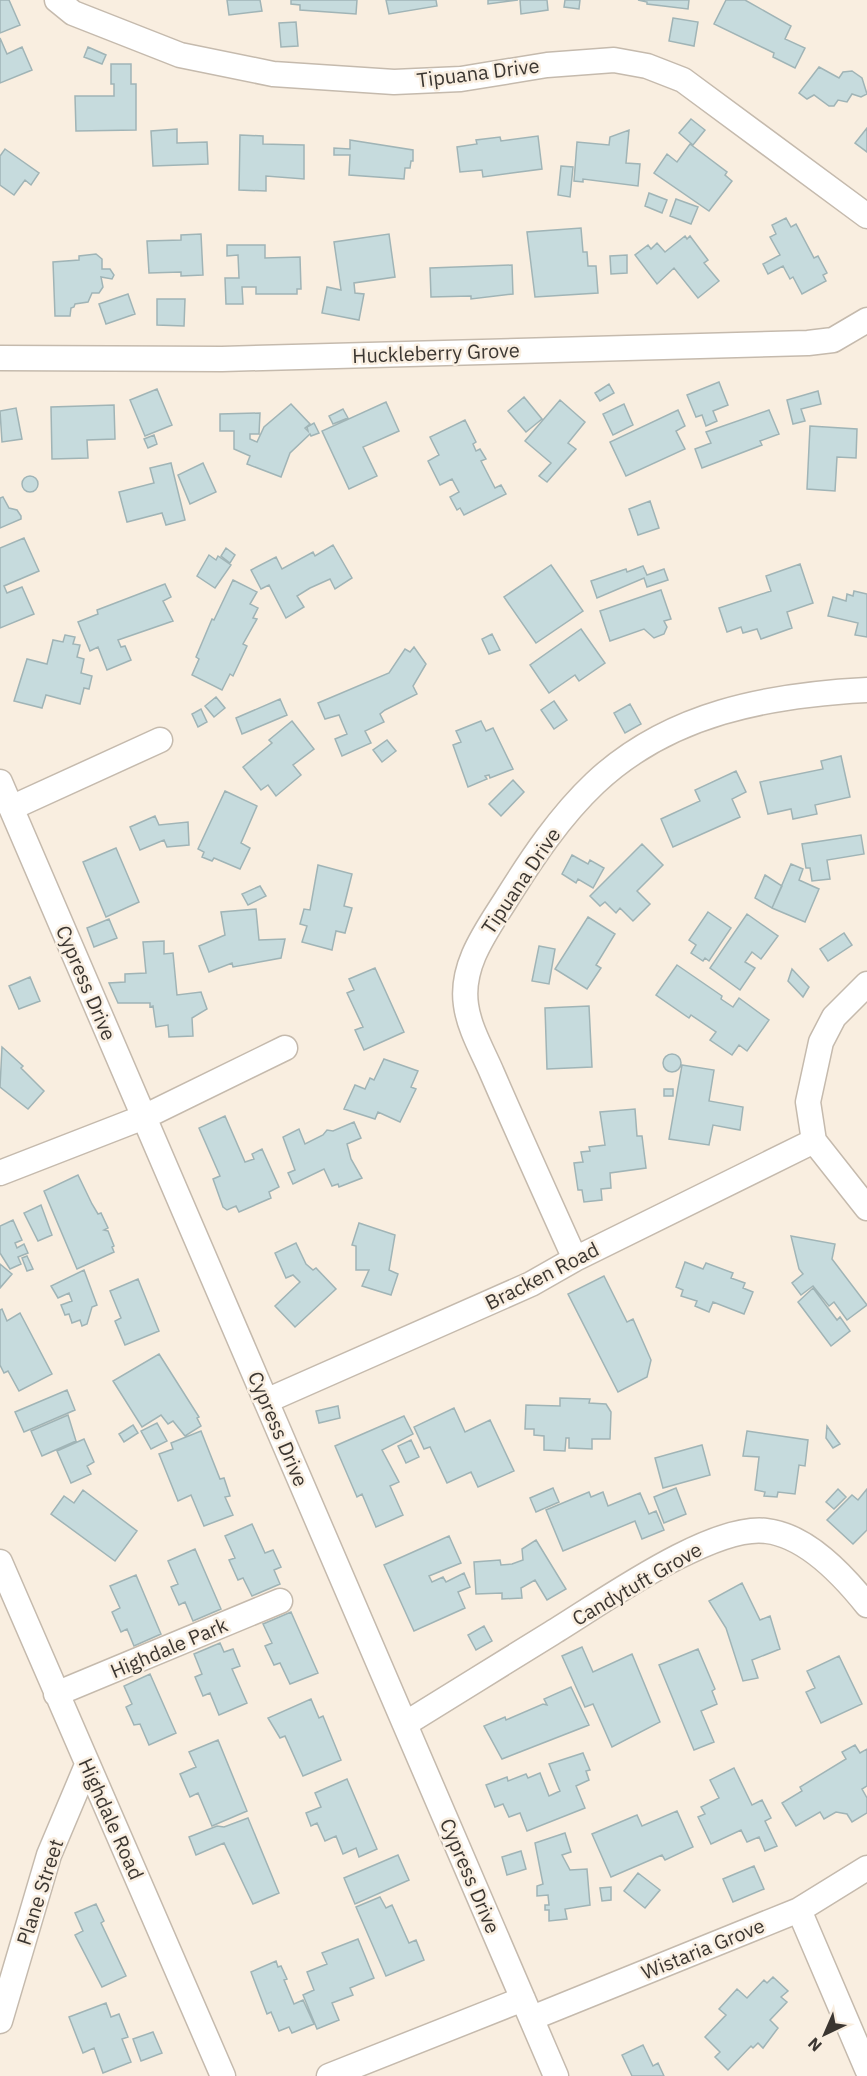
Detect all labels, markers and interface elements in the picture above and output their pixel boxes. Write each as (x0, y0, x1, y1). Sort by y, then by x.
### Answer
street label: Tipuana Drive (415, 52, 541, 93)
street label: Huckleberry Grove (352, 336, 520, 369)
street label: Tipuana Drive (475, 822, 566, 939)
street label: Cypress Drive (50, 921, 123, 1045)
street label: Bracken Road (480, 1235, 603, 1316)
street label: Cypress Drive (242, 1367, 315, 1491)
street label: Candytuft Grove (567, 1535, 707, 1632)
street label: Highdale Park (106, 1611, 232, 1684)
street label: Highdale Road (73, 1754, 150, 1884)
street label: Cypress Drive (434, 1814, 507, 1938)
street label: Plane Street (10, 1835, 69, 1948)
street label: Wistaria Grove (637, 1912, 768, 1986)
north arrow (795, 2004, 855, 2064)
text: N (803, 2034, 826, 2056)

